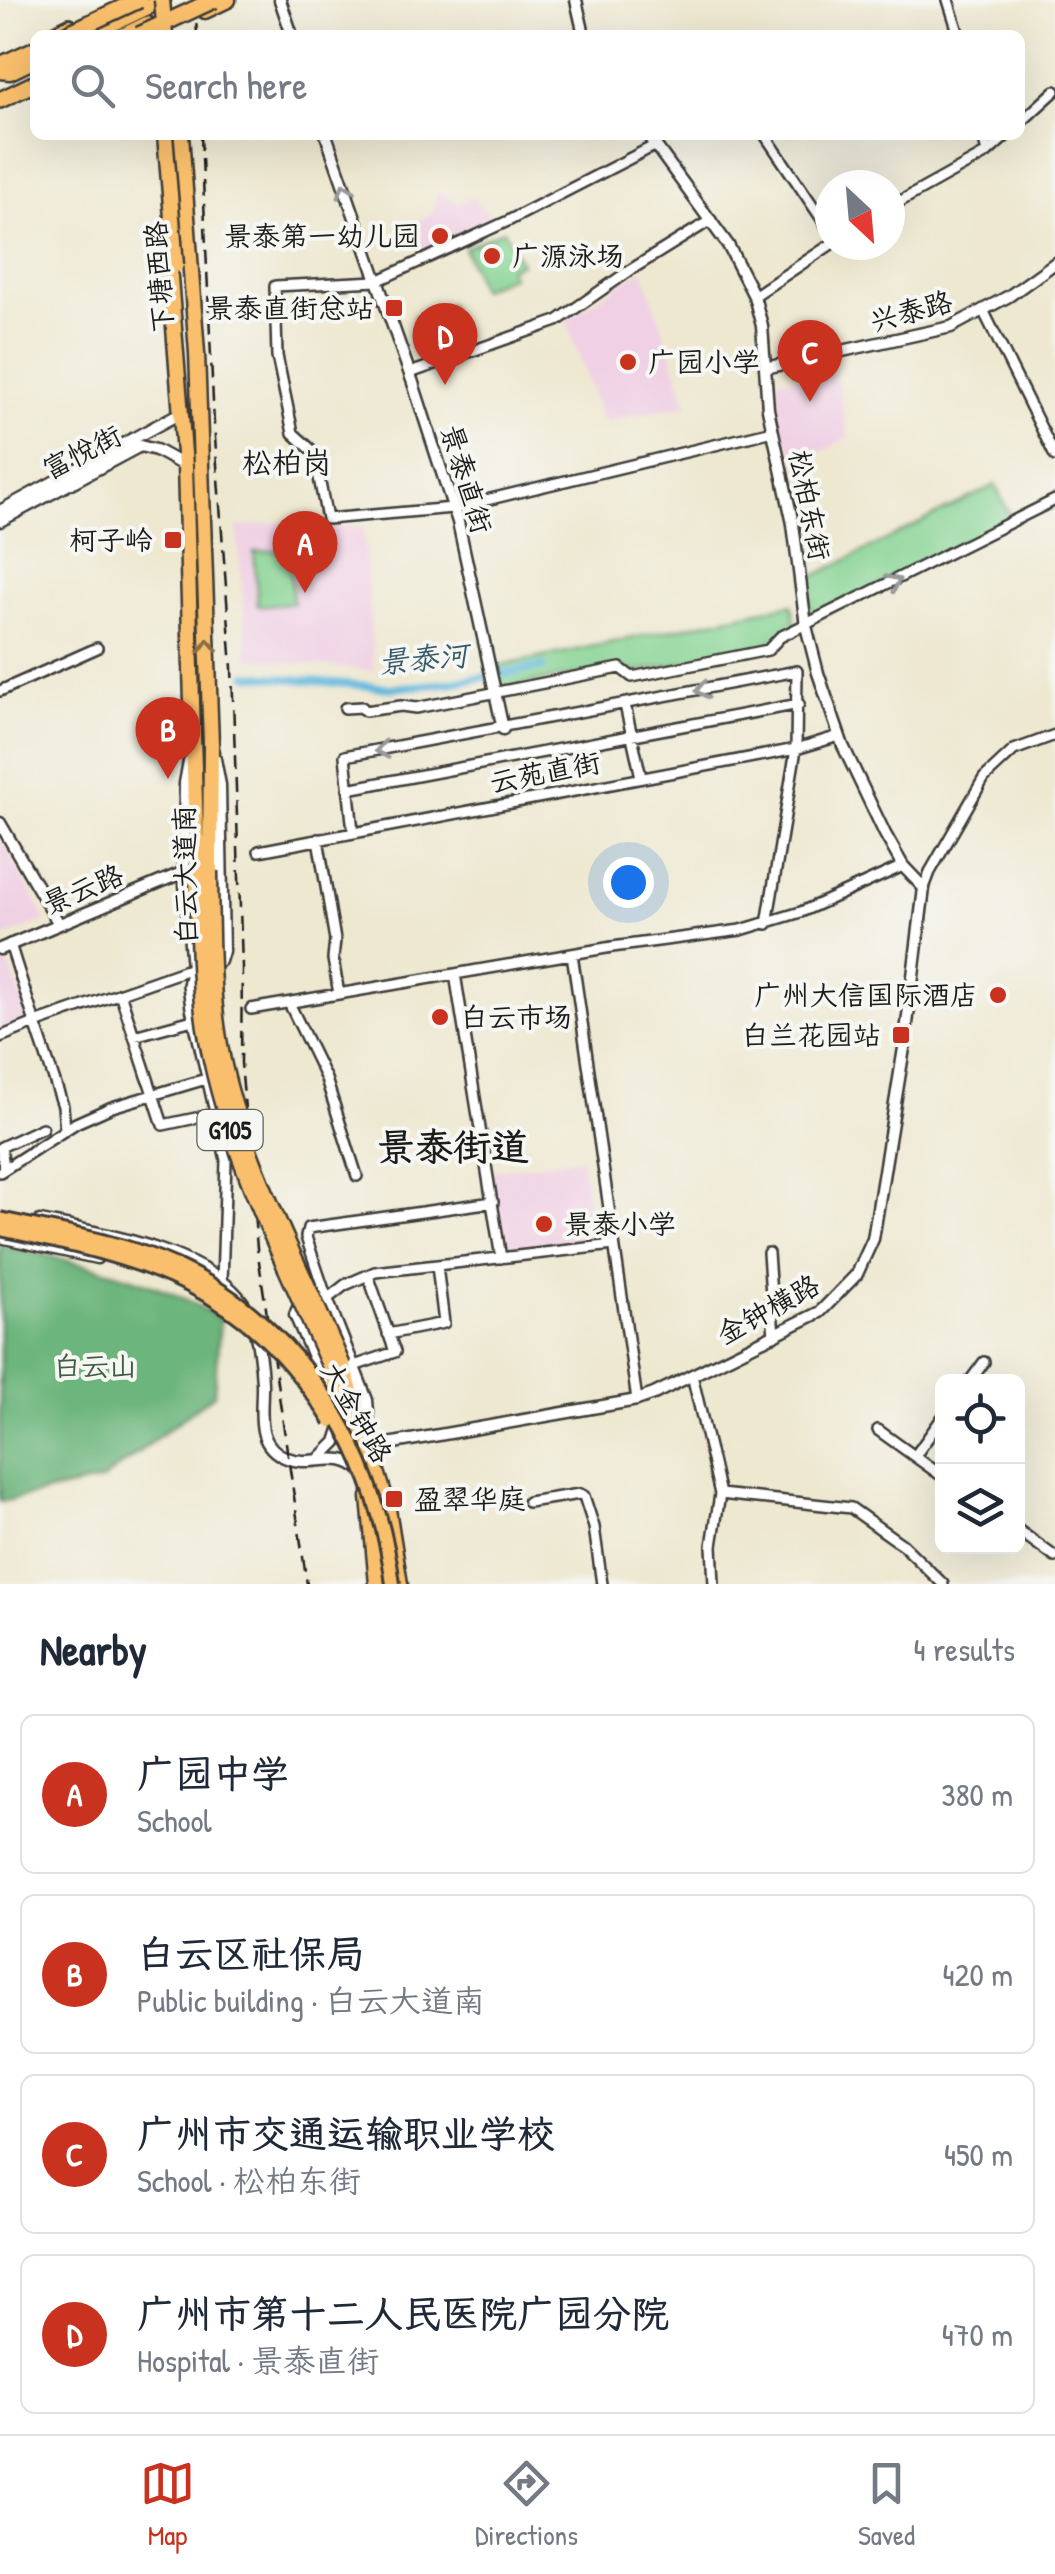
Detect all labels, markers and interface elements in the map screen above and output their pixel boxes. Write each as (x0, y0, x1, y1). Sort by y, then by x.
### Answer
search box (30, 30, 1025, 140)
icon: search (65, 58, 120, 113)
text: Search here (145, 59, 307, 111)
north arrow (815, 170, 905, 260)
one-way arrow (336, 182, 356, 199)
place label: 景泰第一幼儿园 (224, 217, 420, 255)
street label: 下塘西路 (136, 220, 182, 334)
marker: 景泰第一幼儿园 (429, 225, 451, 247)
place label: 广源泳场 (512, 237, 624, 275)
marker: 广源泳场 (481, 245, 503, 267)
street label: 兴泰路 (866, 282, 956, 340)
place label: 景泰直街总站 (206, 289, 374, 327)
marker: 景泰直街总站 (383, 297, 405, 319)
pin: D (412, 302, 478, 385)
pin: C (778, 320, 842, 402)
place label: 广园小学 (648, 343, 760, 381)
marker: 广园小学 (617, 351, 639, 373)
street label: 富悦街 (36, 416, 128, 488)
street label: 景泰直街 (432, 420, 502, 538)
district label: 松柏岗 (242, 442, 332, 482)
street label: 松柏东街 (781, 446, 839, 564)
pin: A (272, 510, 338, 593)
place label: 柯子岭 (69, 521, 153, 559)
marker: 柯子岭 (162, 529, 184, 551)
one-way arrow (883, 575, 901, 594)
water label: 景泰河 (376, 634, 475, 682)
one-way arrow (197, 638, 219, 654)
one-way arrow (693, 678, 710, 699)
pin: B (136, 696, 200, 779)
one-way arrow (374, 739, 390, 760)
street label: 云苑直街 (486, 743, 604, 801)
street label: 白云大道南 (165, 805, 205, 945)
street label: 景云路 (37, 855, 129, 923)
your location (603, 857, 654, 908)
place label: 广州大信国际酒店 (754, 976, 978, 1014)
marker: 广州大信国际酒店 (987, 984, 1009, 1006)
place label: 白云市场 (460, 998, 572, 1036)
marker: 白云市场 (429, 1006, 451, 1028)
place label: 白兰花园站 (741, 1016, 881, 1054)
marker: 白兰花园站 (890, 1024, 912, 1046)
road number: G105 (198, 1110, 262, 1150)
district label: 景泰街道 (377, 1120, 529, 1172)
place label: 景泰小学 (564, 1205, 676, 1243)
marker: 景泰小学 (533, 1213, 555, 1235)
street label: 金钟横路 (710, 1265, 826, 1353)
park label: 白云山 (53, 1347, 137, 1385)
street label: 大金钟路 (313, 1354, 401, 1470)
map controls (935, 1374, 1025, 1554)
button: locate (935, 1374, 1025, 1464)
button: layers (935, 1464, 1025, 1554)
place label: 盈翠华庭 (414, 1480, 526, 1518)
marker: 盈翠华庭 (383, 1488, 405, 1510)
text: Nearby (40, 1621, 147, 1678)
text: 4 results (914, 1628, 1015, 1671)
text: 广园中学 (137, 1747, 289, 1799)
text: A (67, 1773, 82, 1816)
text: 380 m (941, 1773, 1013, 1816)
text: School (137, 1799, 212, 1842)
text: 白云区社保局 (137, 1927, 365, 1979)
text: B (66, 1953, 83, 1996)
text: 420 m (943, 1953, 1013, 1996)
text: Public building · 白云大道南 (137, 1979, 485, 2022)
text: 广州市交通运输职业学校 (137, 2107, 555, 2159)
text: C (66, 2133, 83, 2176)
text: 450 m (944, 2133, 1013, 2176)
text: School · 松柏东街 (137, 2159, 361, 2202)
text: 广州市第十二人民医院广园分院 (137, 2287, 669, 2339)
text: D (67, 2313, 82, 2356)
text: 470 m (942, 2313, 1013, 2356)
text: Hospital · 景泰直街 (137, 2339, 379, 2382)
tab: Map (140, 2456, 195, 2554)
tab: Directions (475, 2456, 578, 2554)
tab: Saved (858, 2456, 915, 2554)

